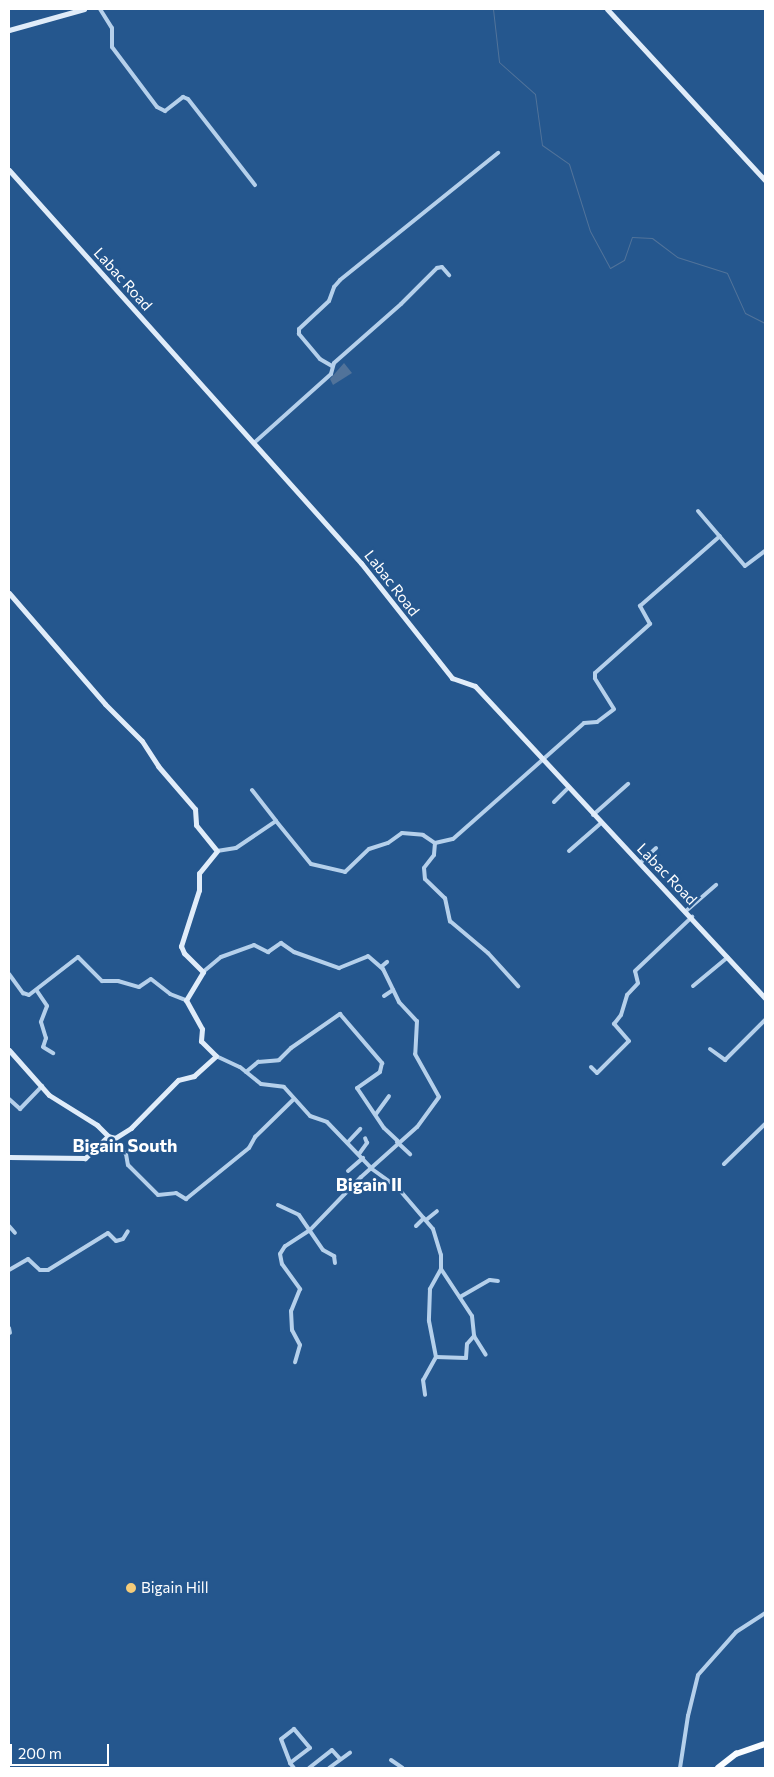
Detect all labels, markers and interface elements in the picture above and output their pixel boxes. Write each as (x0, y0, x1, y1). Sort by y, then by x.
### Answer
street label: Labac Road (90, 244, 156, 314)
street label: Labac Road (361, 547, 423, 619)
street label: Labac Road (633, 840, 701, 908)
district label: Bigain South (73, 1134, 177, 1156)
district label: Bigain II (336, 1173, 402, 1195)
place label: Bigain Hill (141, 1579, 208, 1597)
marker: Bigain Hill (125, 1582, 137, 1594)
scale bar (12, 1734, 111, 1766)
text: 200 m (18, 1744, 62, 1762)

